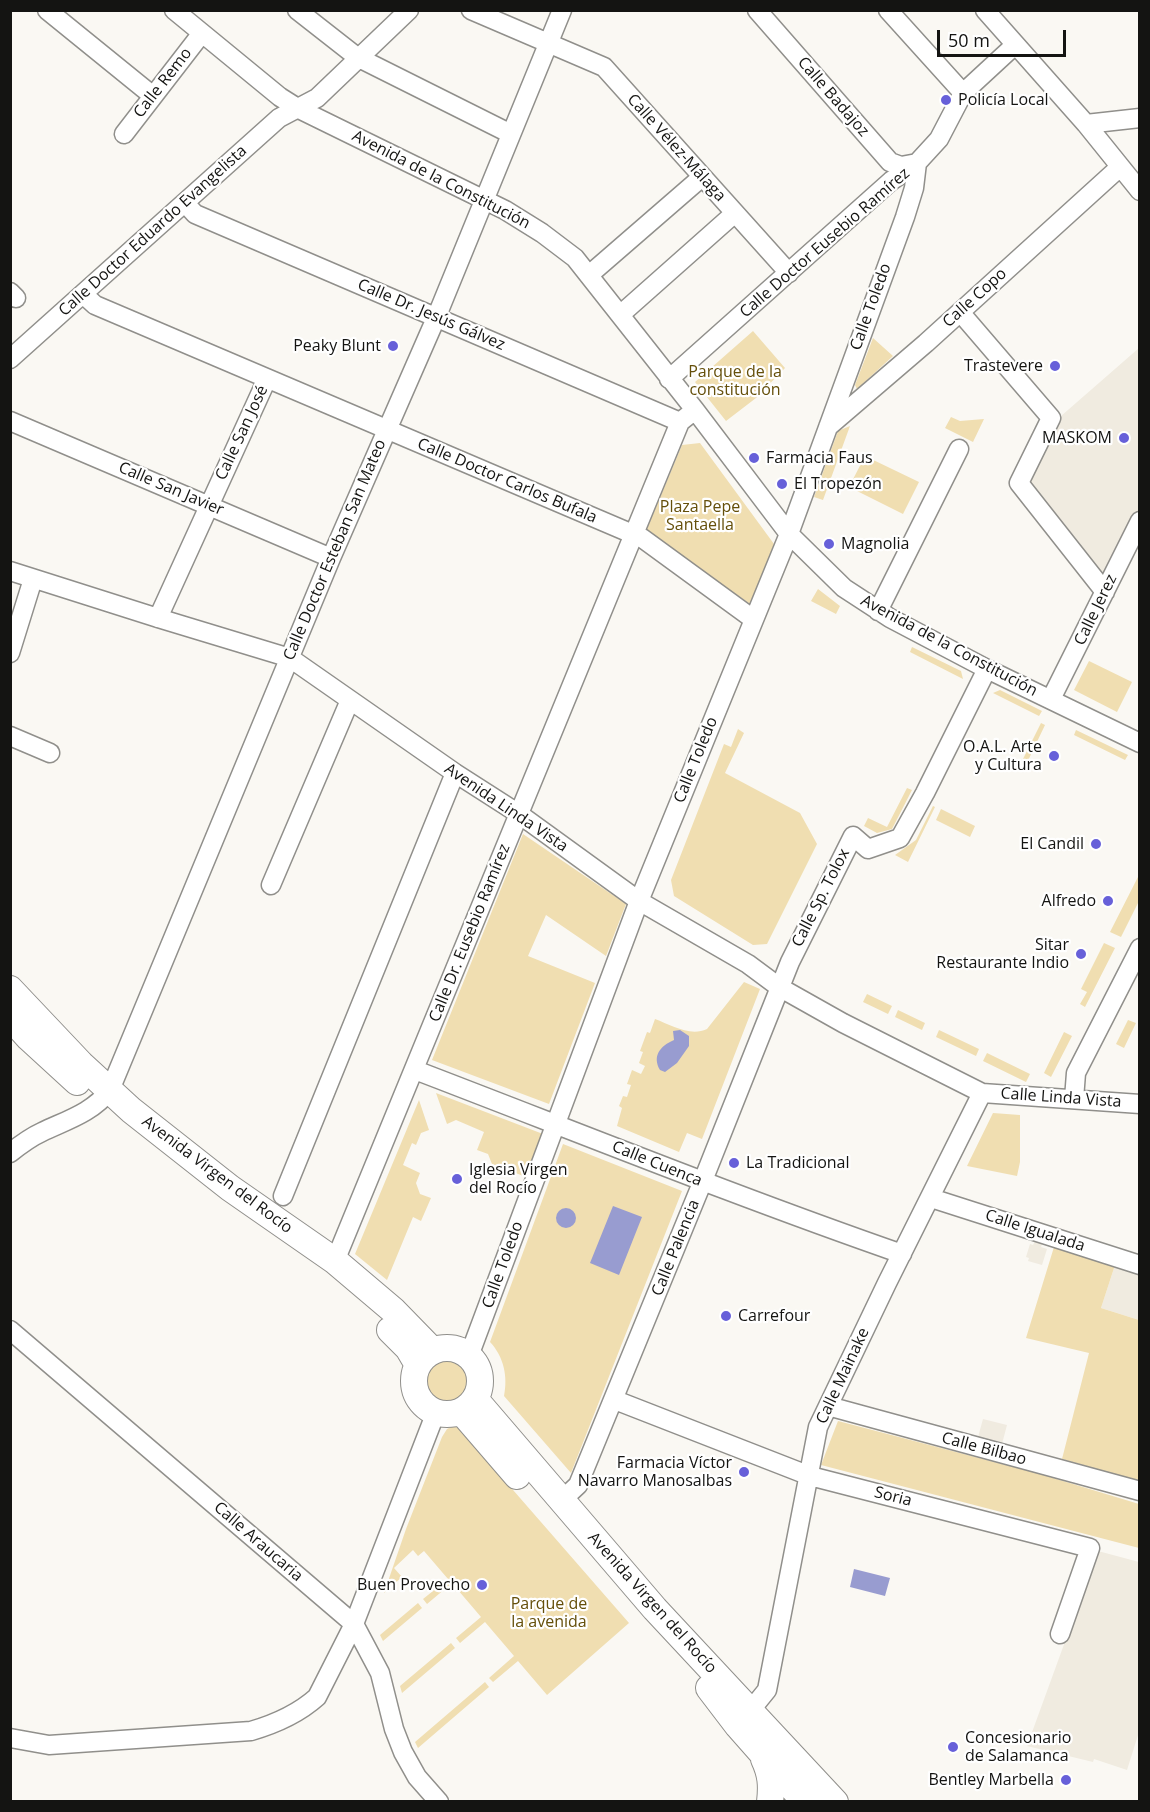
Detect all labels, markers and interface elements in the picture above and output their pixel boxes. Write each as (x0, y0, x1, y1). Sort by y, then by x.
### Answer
scale bar (940, 18, 1069, 56)
text: 50 m (948, 28, 990, 52)
street label: Calle Remo (130, 44, 196, 122)
street label: Calle Badajoz (793, 53, 873, 141)
street label: Calle Vélez-Málaga (623, 90, 729, 206)
place label: Policía Local (958, 90, 1049, 110)
marker: Policía Local (939, 93, 953, 107)
street label: Avenida de la Constitución (349, 127, 533, 233)
street label: Calle Doctor Eduardo Evangelista (55, 142, 251, 320)
street label: Calle Doctor Eusebio Ramírez (736, 164, 914, 322)
street label: Calle Toledo (846, 261, 896, 353)
street label: Calle Copo (939, 264, 1011, 332)
street label: Calle Dr. Jesús Gálvez (354, 275, 508, 355)
place label: Peaky Blunt (293, 336, 381, 356)
marker: Peaky Blunt (386, 339, 400, 353)
place label: Trastevere (964, 356, 1043, 376)
marker: Trastevere (1048, 359, 1062, 373)
park label: Parque de la constitución (688, 362, 782, 400)
street label: Calle San José (212, 383, 272, 483)
place label: MASKOM (1042, 428, 1112, 448)
marker: MASKOM (1117, 431, 1131, 445)
street label: Calle Doctor Carlos Bufala (414, 434, 600, 528)
street label: Calle Doctor Esteban San Mateo (280, 437, 390, 663)
place label: Farmacia Faus (766, 448, 873, 468)
marker: Farmacia Faus (747, 451, 761, 465)
street label: Calle San Javier (115, 458, 227, 520)
place label: El Tropezón (794, 474, 882, 494)
marker: El Tropezón (775, 477, 789, 491)
park label: Plaza Pepe Santaella (660, 497, 740, 535)
place label: Magnolia (841, 534, 909, 554)
marker: Magnolia (822, 537, 836, 551)
street label: Calle Jerez (1071, 571, 1121, 649)
street label: Avenida de la Constitución (857, 591, 1041, 701)
street label: Calle Toledo (670, 714, 722, 806)
place label: O.A.L. Arte y Cultura (963, 737, 1042, 775)
marker: O.A.L. Arte y Cultura (1047, 749, 1061, 763)
street label: Avenida Linda Vista (441, 760, 571, 856)
place label: El Candil (1020, 834, 1084, 854)
marker: El Candil (1089, 837, 1103, 851)
street label: Calle Dr. Eusebio Ramírez (425, 841, 515, 1025)
street label: Calle Sp. Tolox (788, 846, 854, 950)
place label: Alfredo (1042, 891, 1096, 911)
marker: Alfredo (1101, 894, 1115, 908)
place label: Sitar Restaurante Indio (936, 935, 1069, 973)
marker: Sitar Restaurante Indio (1074, 947, 1088, 961)
street label: Calle Linda Vista (1000, 1084, 1122, 1112)
street label: Avenida Virgen del Rocío (138, 1112, 296, 1238)
street label: Calle Cuenca (609, 1137, 705, 1191)
place label: La Tradicional (746, 1153, 850, 1173)
marker: La Tradicional (727, 1156, 741, 1170)
place label: Iglesia Virgen del Rocío (469, 1160, 567, 1198)
marker: Iglesia Virgen del Rocío (450, 1172, 464, 1186)
street label: Calle Palencia (648, 1197, 704, 1299)
street label: Calle Igualada (983, 1206, 1087, 1256)
street label: Calle Toledo (478, 1219, 528, 1311)
place label: Carrefour (738, 1306, 810, 1326)
marker: Carrefour (719, 1309, 733, 1323)
street label: Calle Mainake (812, 1325, 874, 1427)
street label: Calle Bilbao (940, 1428, 1028, 1470)
place label: Farmacia Víctor Navarro Manosalbas (578, 1453, 732, 1491)
marker: Farmacia Víctor Navarro Manosalbas (737, 1465, 751, 1479)
street label: Soria (872, 1483, 914, 1511)
street label: Calle Araucaria (210, 1498, 306, 1586)
street label: Avenida Virgen del Rocío (584, 1528, 720, 1678)
place label: Buen Provecho (357, 1575, 470, 1595)
marker: Buen Provecho (475, 1578, 489, 1592)
park label: Parque de la avenida (511, 1594, 587, 1632)
place label: Concesionario de Salamanca (965, 1728, 1071, 1766)
marker: Concesionario de Salamanca (946, 1740, 960, 1754)
place label: Bentley Marbella (928, 1770, 1054, 1790)
marker: Bentley Marbella (1059, 1773, 1073, 1787)

